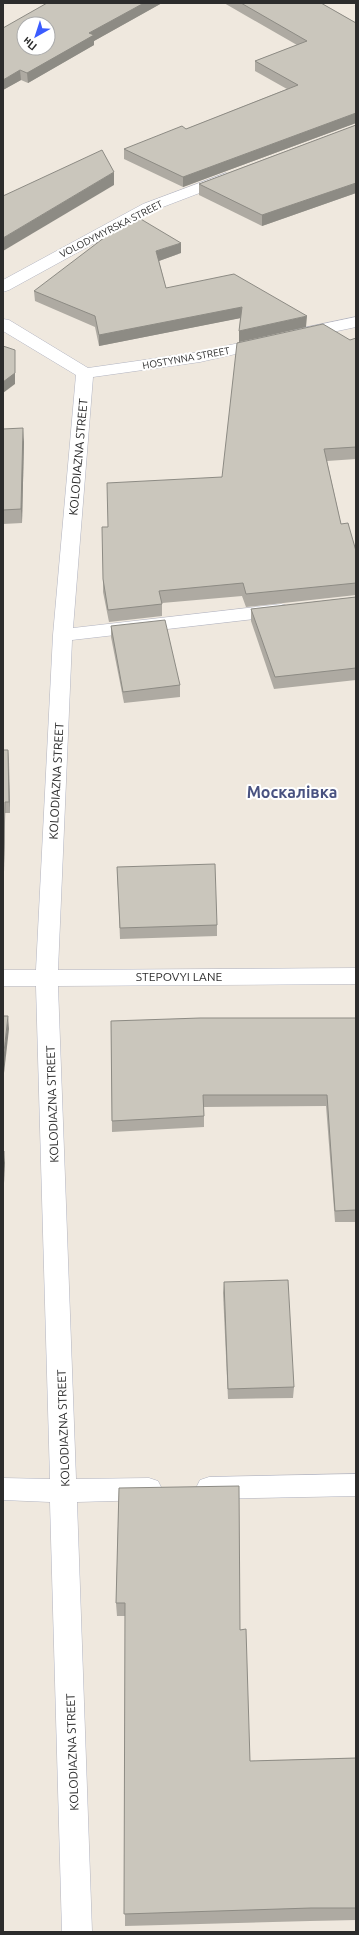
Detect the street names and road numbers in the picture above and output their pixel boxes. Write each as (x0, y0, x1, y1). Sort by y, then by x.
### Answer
street label: VOLODYMYRSKA STREET (58, 198, 165, 260)
street label: HOSTYNNA STREET (141, 345, 231, 371)
street label: KOLODIAZNA STREET (66, 398, 90, 516)
street label: KOLODIAZNA STREET (46, 722, 66, 840)
street label: STEPOVYI LANE (136, 970, 222, 983)
street label: KOLODIAZNA STREET (43, 1045, 61, 1163)
street label: KOLODIAZNA STREET (54, 1369, 72, 1487)
street label: KOLODIAZNA STREET (63, 1693, 81, 1811)

